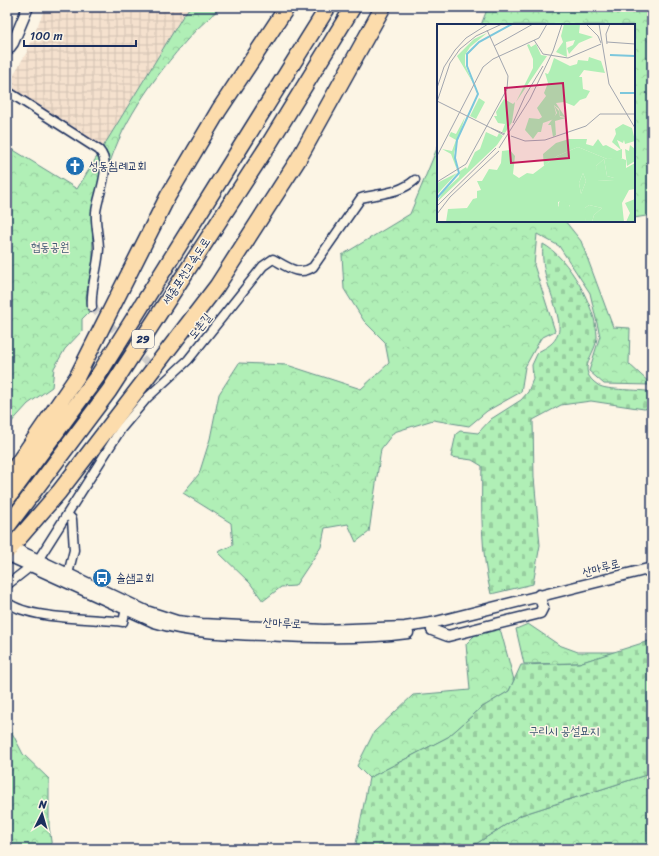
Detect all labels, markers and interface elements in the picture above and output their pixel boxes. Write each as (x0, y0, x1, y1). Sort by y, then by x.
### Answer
scale bar (24, 22, 136, 48)
inset map (437, 24, 635, 222)
text: 100 m (30, 25, 63, 47)
church icon: 성동침례교회 (64, 155, 86, 177)
place label: 성동침례교회 (89, 155, 147, 177)
street label: 세종포천고속도로 (156, 233, 216, 309)
park label: 협동공원 (31, 236, 69, 258)
street label: 도촌길 (182, 308, 218, 344)
road number: 29 (132, 330, 154, 348)
street label: 산마루로 (579, 552, 623, 584)
bus stop icon: 솔샘교회 (91, 567, 113, 589)
place label: 솔샘교회 (116, 567, 155, 589)
street label: 산마루로 (262, 611, 302, 635)
park label: 구리시 공설묘지 (529, 720, 599, 742)
north arrow (22, 794, 62, 834)
text: N (37, 795, 48, 814)

